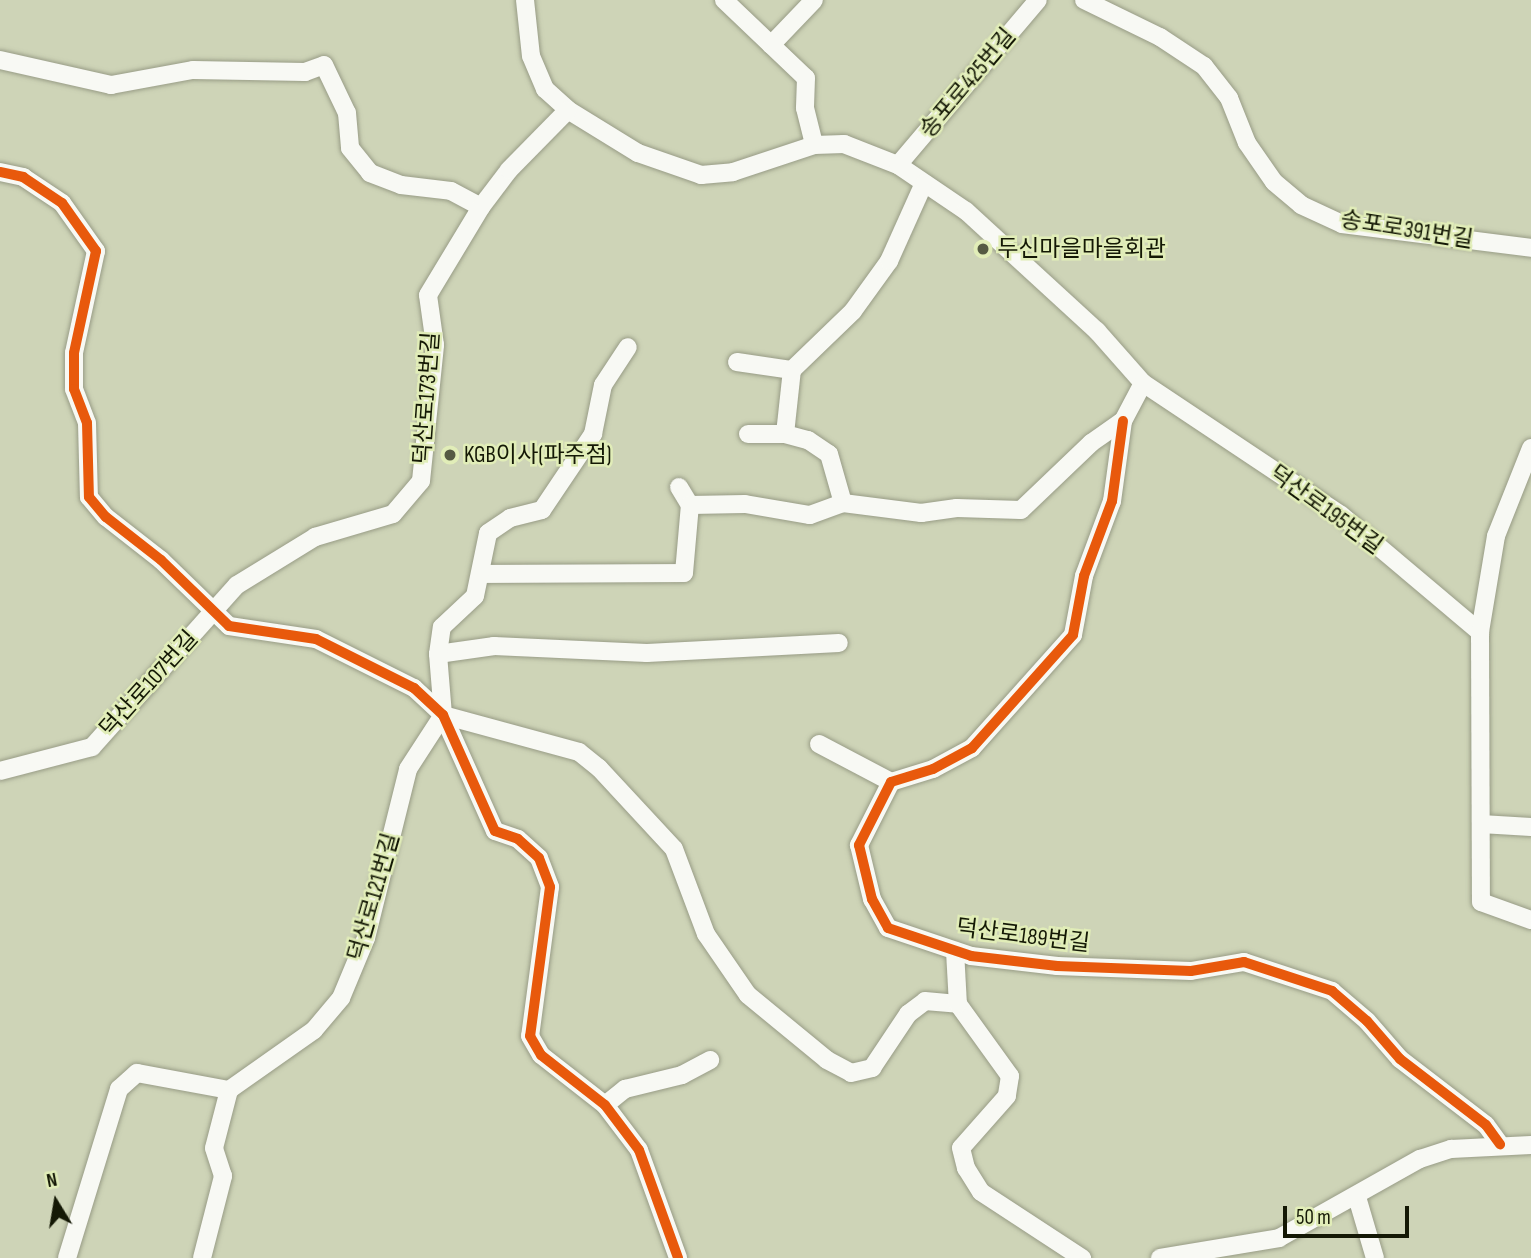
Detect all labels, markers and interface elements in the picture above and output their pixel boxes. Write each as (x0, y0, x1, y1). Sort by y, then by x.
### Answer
street label: 송포로425번길 (914, 23, 1022, 143)
street label: 송포로391번길 (1339, 206, 1475, 254)
place label: 두신마을마을회관 (997, 235, 1166, 263)
marker: 두신마을마을회관 (975, 241, 991, 257)
street label: 덕산로173번길 (409, 331, 445, 465)
place label: KGB이사(파주점) (464, 441, 612, 469)
marker: KGB이사(파주점) (442, 447, 458, 463)
street label: 덕산로195번길 (1264, 460, 1388, 560)
street label: 덕산로107번길 (94, 625, 204, 743)
street label: 덕산로121번길 (343, 830, 405, 964)
street label: 덕산로189번길 (955, 914, 1091, 958)
north arrow (21, 1167, 91, 1237)
text: N (45, 1169, 59, 1193)
scale bar (1286, 1192, 1412, 1236)
text: 50 m (1296, 1205, 1331, 1230)

